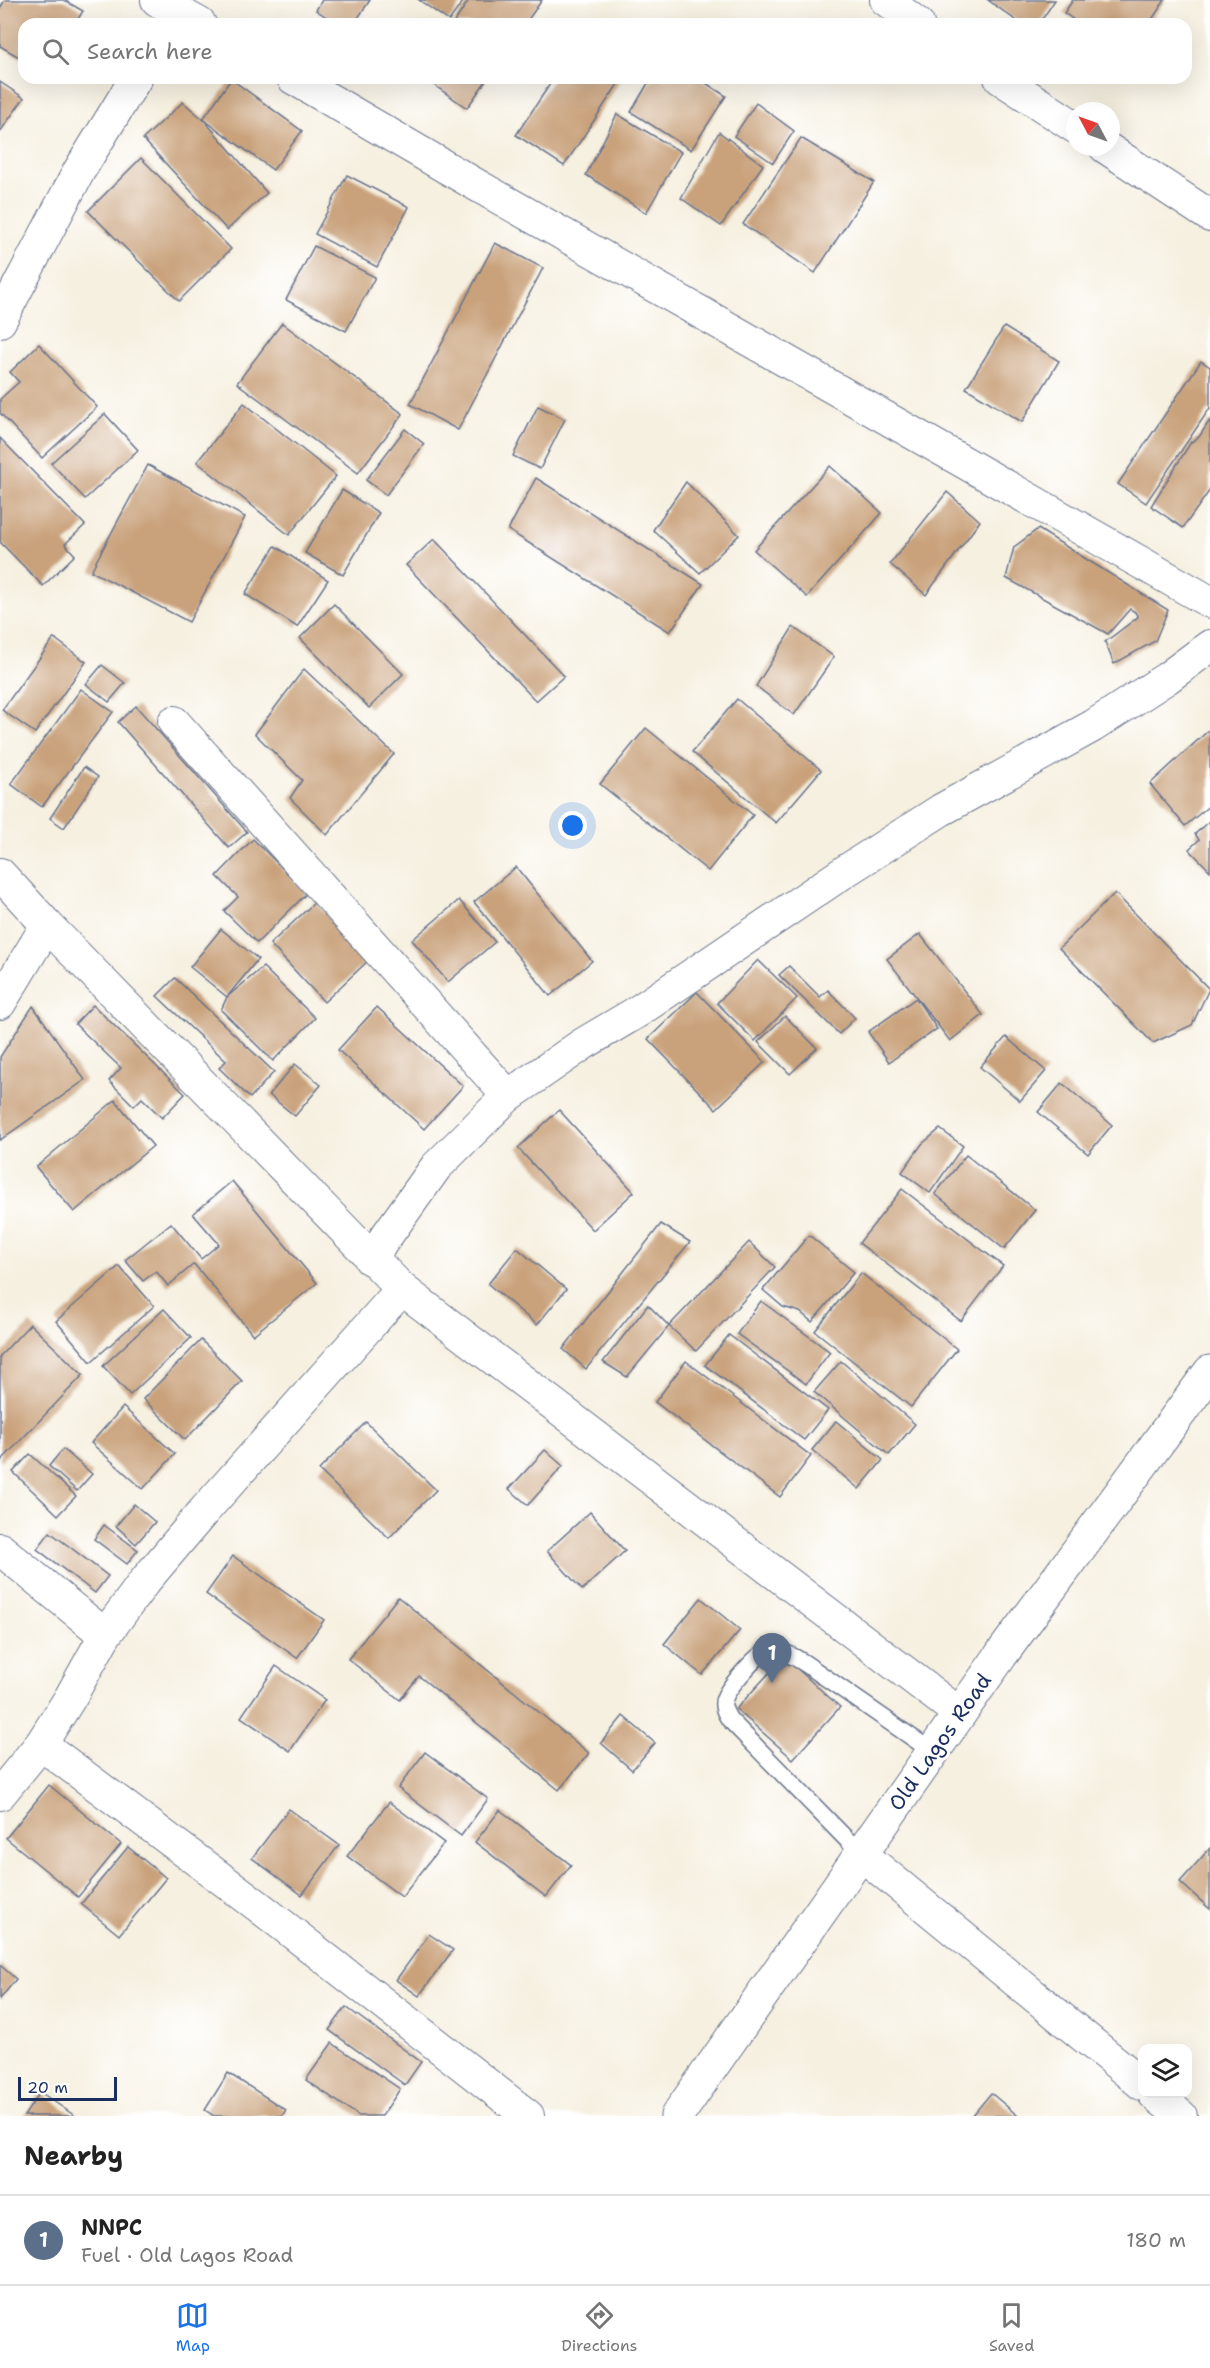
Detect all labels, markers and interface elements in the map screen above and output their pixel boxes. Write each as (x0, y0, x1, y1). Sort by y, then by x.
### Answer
search box (18, 18, 1192, 84)
icon: search (39, 35, 72, 68)
text: Search here (87, 37, 213, 66)
north arrow (1066, 102, 1120, 156)
your location (558, 811, 587, 840)
pin: 1 (752, 1634, 792, 1683)
street label: Old Lagos Road (882, 1668, 998, 1816)
map controls (1138, 2044, 1192, 2098)
button: layers (1138, 2044, 1192, 2098)
scale bar (18, 2074, 117, 2102)
text: 20 m (27, 2077, 68, 2098)
text: Nearby (24, 2138, 123, 2173)
text: NNPC (81, 2213, 142, 2242)
text: 1 (39, 2227, 48, 2253)
text: 180 m (1126, 2227, 1186, 2253)
text: Fuel · Old Lagos Road (81, 2242, 293, 2268)
tab: Map (176, 2299, 210, 2356)
tab: Directions (561, 2299, 638, 2356)
tab: Saved (989, 2299, 1034, 2356)

